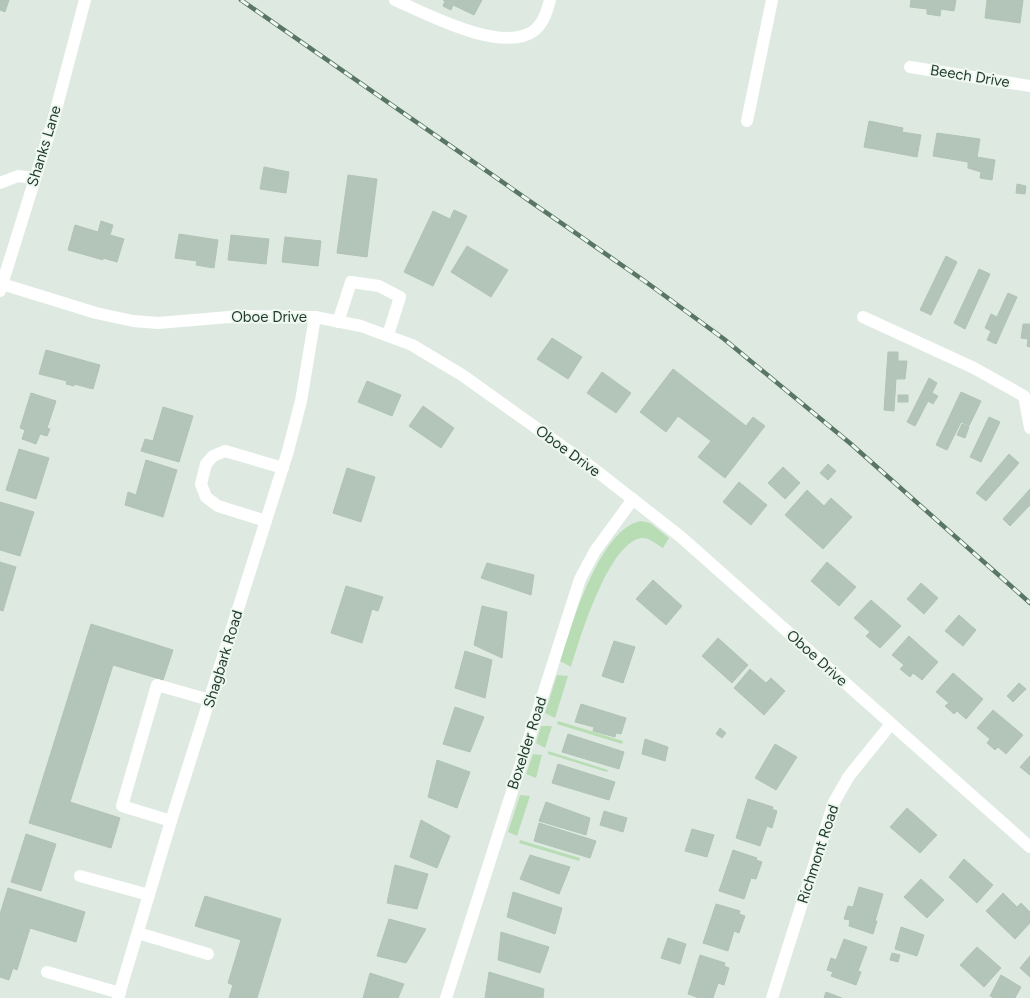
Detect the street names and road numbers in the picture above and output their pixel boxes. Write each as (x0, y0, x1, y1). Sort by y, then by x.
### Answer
street label: Beech Drive (929, 61, 1011, 91)
street label: Shanks Lane (23, 103, 65, 189)
street label: Oboe Drive (231, 308, 307, 326)
street label: Oboe Drive (532, 421, 604, 481)
street label: Shagbark Road (200, 608, 246, 710)
street label: Oboe Drive (783, 626, 851, 690)
street label: Boxelder Road (504, 694, 550, 792)
street label: Richmont Road (794, 802, 842, 906)

